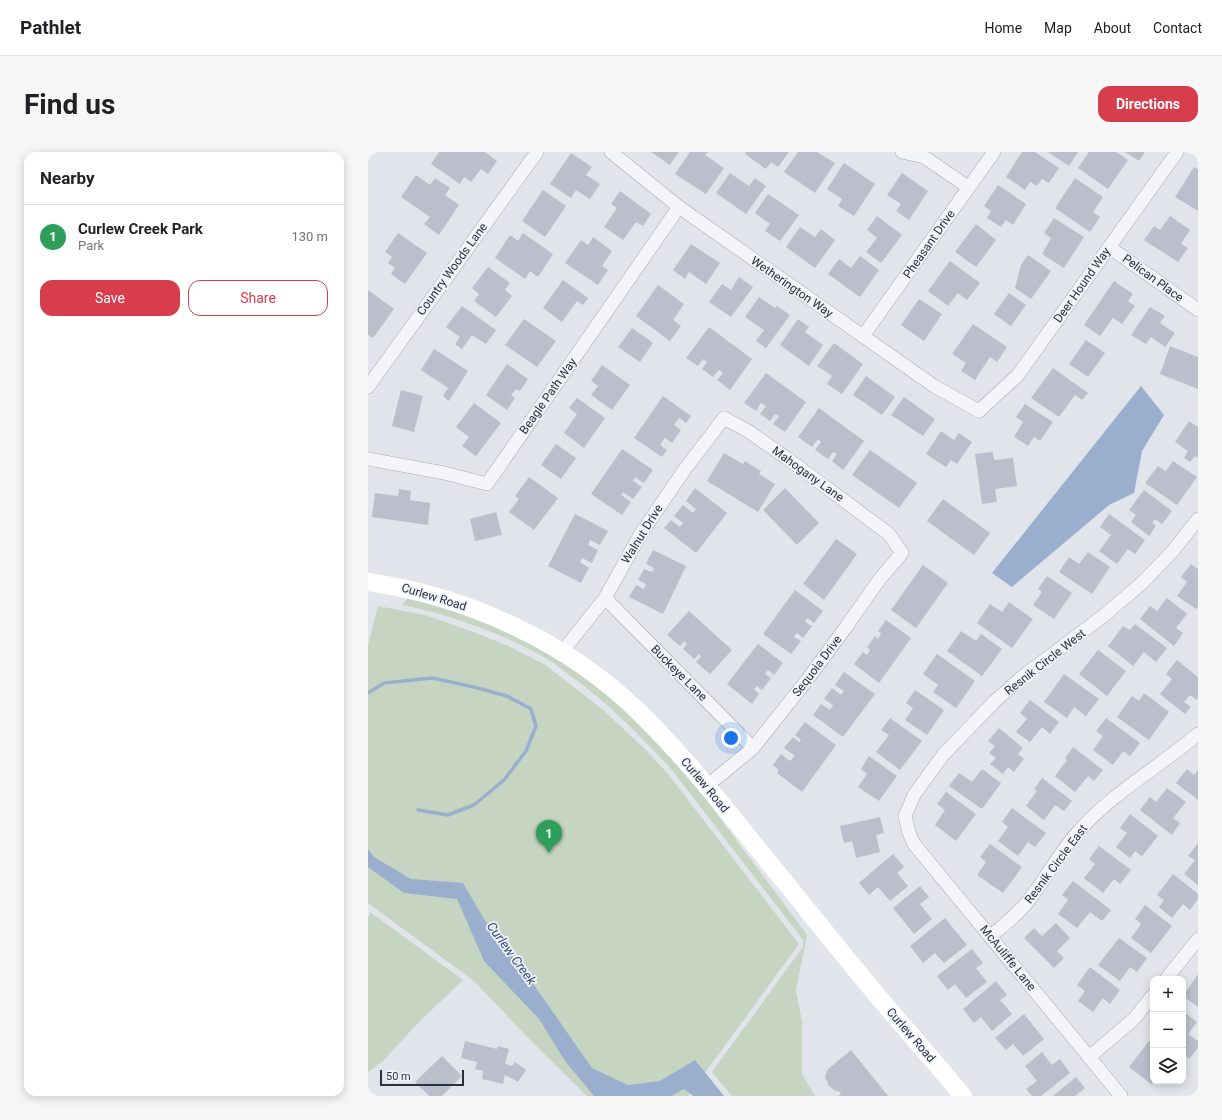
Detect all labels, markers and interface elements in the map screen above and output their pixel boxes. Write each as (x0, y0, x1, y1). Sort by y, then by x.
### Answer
text: Pathlet (20, 16, 81, 39)
text: Home (984, 20, 1022, 36)
text: Map (1044, 20, 1072, 36)
text: About (1094, 20, 1131, 36)
text: Contact (1153, 20, 1202, 36)
button: Directions (1098, 86, 1198, 122)
text: Find us (24, 88, 115, 121)
text: Nearby (40, 168, 95, 188)
street label: Pheasant Drive (900, 207, 958, 281)
text: Curlew Creek Park (78, 220, 203, 238)
street label: Country Woods Lane (414, 220, 490, 318)
text: 1 (49, 229, 57, 244)
text: 130 m (291, 229, 328, 244)
text: Park (78, 238, 104, 253)
street label: Deer Hound Way (1051, 244, 1113, 325)
street label: Pelican Place (1120, 251, 1186, 305)
street label: Wetherington Way (748, 253, 836, 321)
button: Save (40, 280, 180, 316)
button: Share (188, 280, 328, 316)
street label: Beagle Path Way (517, 355, 580, 437)
street label: Mahogany Lane (770, 443, 846, 505)
street label: Walnut Drive (618, 502, 666, 566)
street label: Curlew Road (400, 580, 468, 614)
street label: Resnik Circle West (1002, 626, 1088, 698)
street label: Sequoia Drive (789, 633, 845, 699)
street label: Buckeye Lane (648, 642, 710, 704)
your location (721, 728, 741, 748)
street label: Curlew Road (678, 755, 732, 815)
pin: 1 (536, 820, 562, 853)
street label: Resnik Circle East (1022, 822, 1090, 906)
water label: Curlew Creek (484, 919, 540, 988)
street label: McAuliffe Lane (977, 922, 1039, 994)
map controls (1150, 976, 1186, 1084)
button: + (1150, 976, 1186, 1012)
street label: Curlew Road (884, 1005, 938, 1065)
button: − (1150, 1012, 1186, 1048)
button: layers (1150, 1048, 1186, 1084)
scale bar (380, 1068, 464, 1087)
text: 50 m (386, 1070, 411, 1083)

